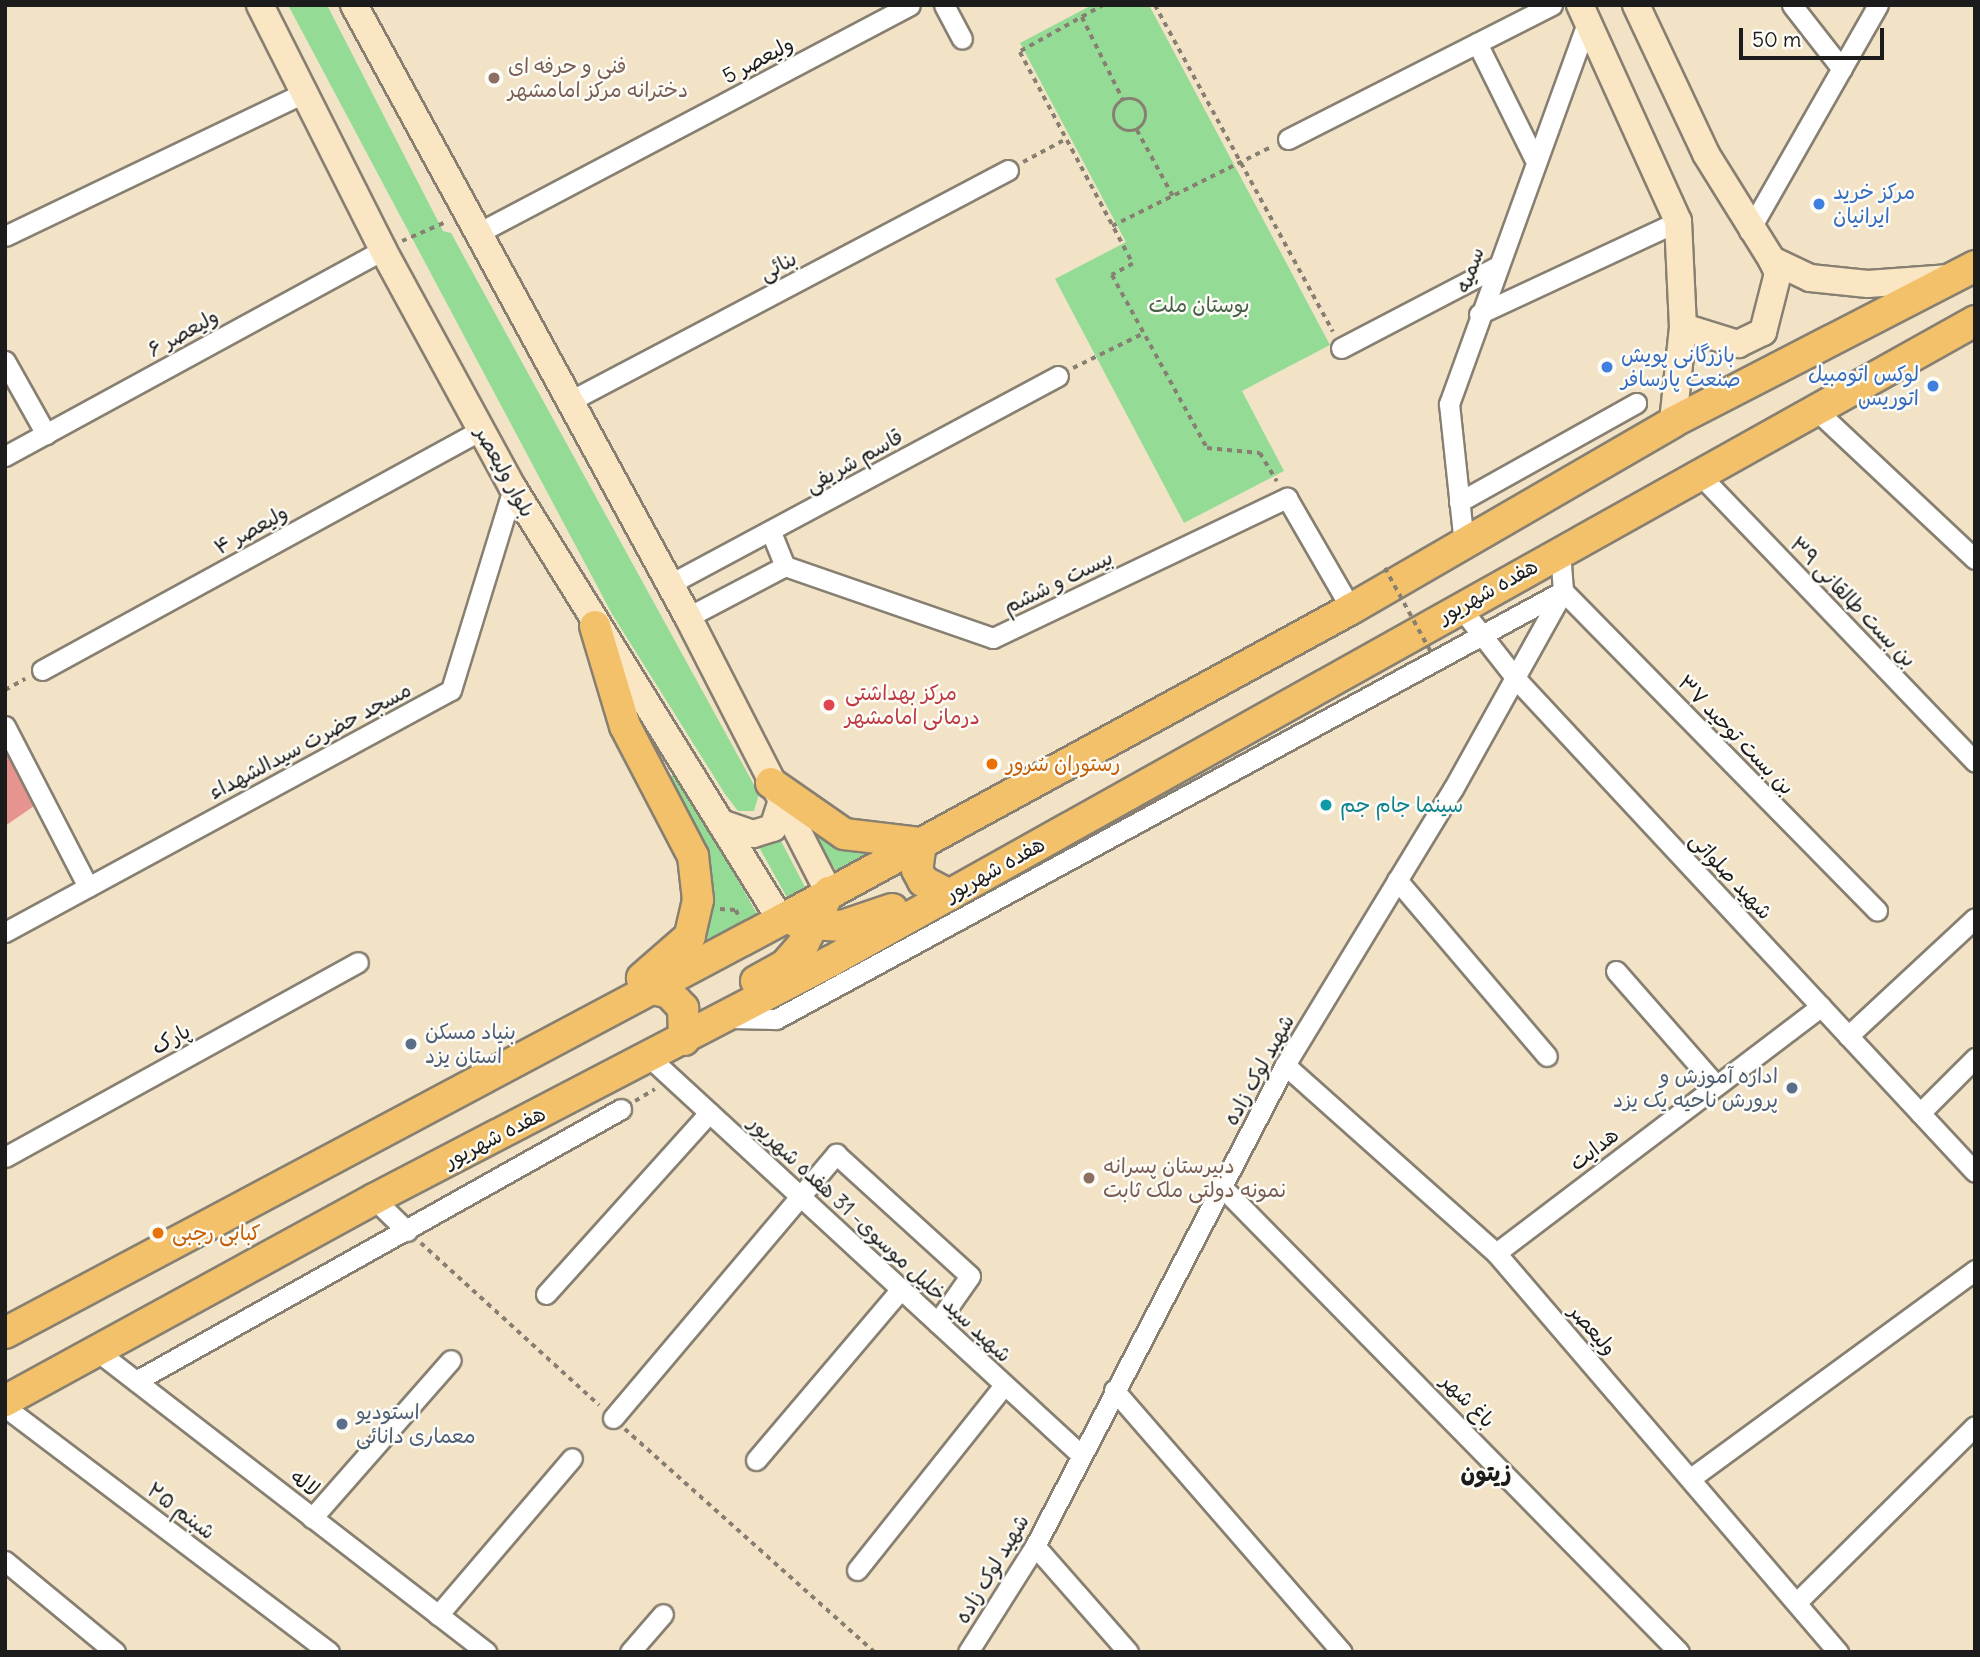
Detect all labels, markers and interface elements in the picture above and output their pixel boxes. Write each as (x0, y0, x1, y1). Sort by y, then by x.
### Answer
scale bar (1742, 14, 1887, 58)
text: 50 m (1752, 26, 1801, 53)
street label: ولیعصر 5 (718, 31, 798, 89)
place label: فنی و حرفه ای دخترانه مرکز امامشهر (508, 53, 688, 103)
marker: فنی و حرفه ای دخترانه مرکز امامشهر (486, 70, 502, 86)
place label: مرکز خرید ایرانیان (1833, 179, 1915, 229)
marker: مرکز خرید ایرانیان (1811, 196, 1827, 212)
street label: سمیه (1451, 244, 1489, 296)
street label: بنائی (755, 246, 801, 286)
park label: بوستان ملت (1148, 292, 1250, 318)
street label: ولیعصر ۶ (143, 303, 223, 363)
place label: بازرگانی پویش صنعت پارسافر (1621, 342, 1741, 392)
marker: بازرگانی پویش صنعت پارسافر (1599, 359, 1615, 375)
place label: لوکس اتومبیل اتوریس (1808, 361, 1919, 411)
marker: لوکس اتومبیل اتوریس (1925, 378, 1941, 394)
street label: بلوار ولیعصر (470, 422, 540, 522)
street label: قاسم شریفی (801, 424, 907, 498)
street label: ولیعصر ۴ (210, 500, 292, 560)
street label: بن‌ بست طالقانی ۳۹ (1784, 532, 1922, 672)
street label: بیست و ششم (999, 545, 1117, 619)
street label: هفده شهریور (1434, 553, 1542, 629)
street label: بن بست توحید ۳۷ (1672, 670, 1800, 800)
street label: مسجد حضرت سیدالشهداء (205, 677, 415, 805)
place label: مرکز بهداشتی درمانی امامشهر (845, 680, 980, 730)
marker: مرکز بهداشتی درمانی امامشهر (819, 695, 839, 715)
place label: رستوران سُرور (1006, 751, 1121, 777)
marker: رستوران سُرور (984, 756, 1000, 772)
place label: سینما جام جم (1340, 792, 1463, 818)
marker: سینما جام جم (1318, 797, 1334, 813)
street label: شهید صلواتی (1684, 827, 1778, 925)
street label: هفده شهریور (941, 831, 1049, 907)
street label: شهید لوک زاده (1218, 1010, 1300, 1130)
street label: پارک (147, 1018, 195, 1060)
place label: بنیاد مسکن استان یزد (425, 1019, 516, 1069)
marker: بنیاد مسکن استان یزد (403, 1036, 419, 1052)
place label: اداره آموزش و پرورش ناحیه یک یزد (1613, 1063, 1778, 1113)
marker: اداره آموزش و پرورش ناحیه یک یزد (1784, 1080, 1800, 1096)
street label: هفده شهریور (440, 1101, 550, 1173)
street label: شهید سید خلیل موسوی- 31 هفده شهریور (743, 1110, 1017, 1368)
street label: هدایت (1564, 1122, 1624, 1176)
place label: دبیرستان پسرانه نمونه دولتی ملک ثابت (1103, 1153, 1287, 1203)
marker: دبیرستان پسرانه نمونه دولتی ملک ثابت (1081, 1170, 1097, 1186)
place label: کبابی رجبی (172, 1220, 261, 1246)
marker: کبابی رجبی (150, 1225, 166, 1241)
street label: ولیعصر (1564, 1299, 1622, 1361)
street label: باغ شهر (1436, 1369, 1500, 1433)
place label: استودیو معماری دانائی (356, 1399, 476, 1449)
marker: استودیو معماری دانائی (334, 1416, 350, 1432)
district label: زیتون (1461, 1459, 1511, 1487)
street label: لاله (286, 1464, 324, 1502)
street label: شبنم ۲۵ (142, 1477, 220, 1545)
street label: شهید لوک زاده (950, 1510, 1034, 1628)

